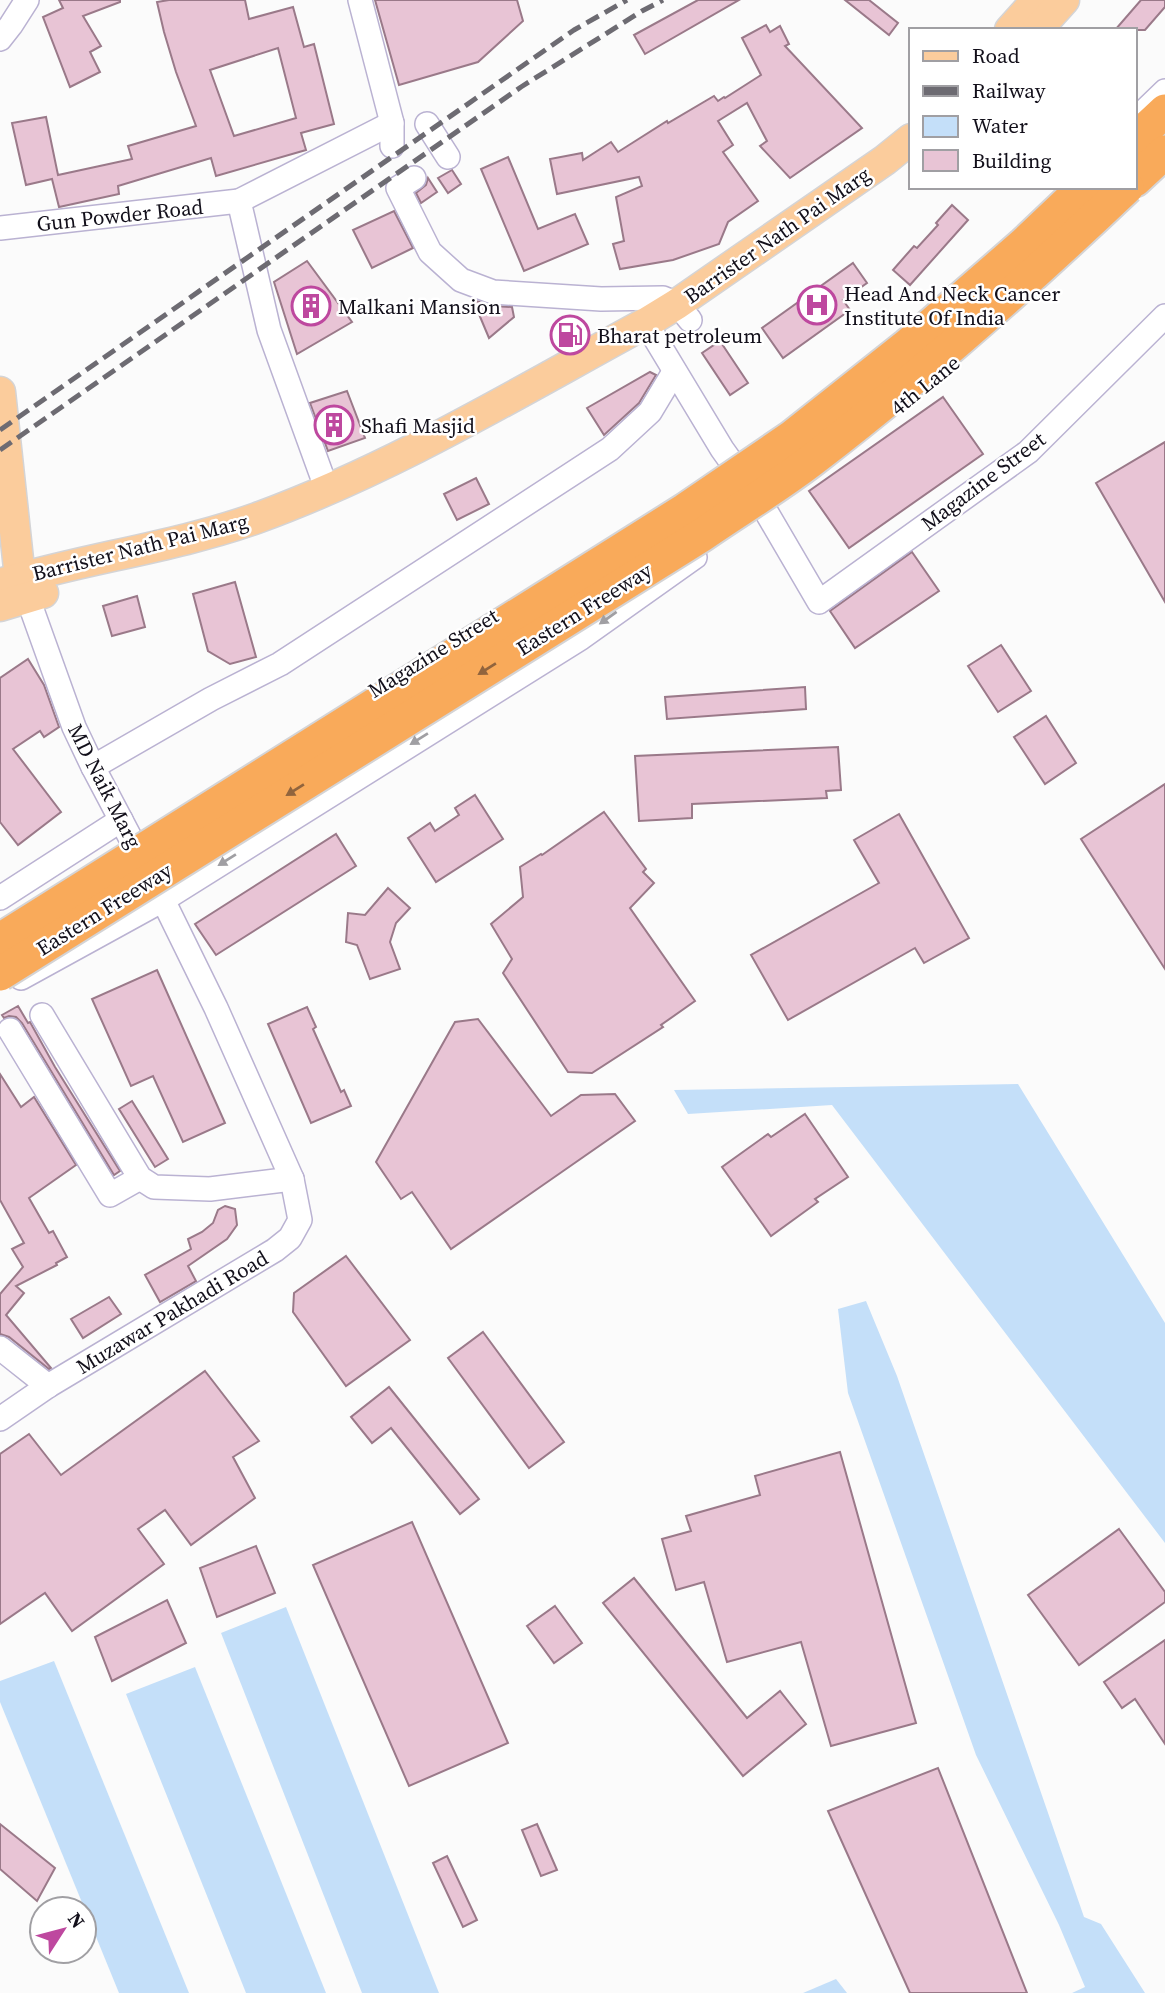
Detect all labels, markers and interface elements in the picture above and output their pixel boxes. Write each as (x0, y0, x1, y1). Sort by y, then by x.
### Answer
legend (909, 28, 1137, 189)
text: Road (972, 41, 1020, 70)
text: Railway (972, 76, 1046, 105)
text: Water (972, 111, 1028, 140)
text: Building (972, 146, 1051, 175)
street label: Barrister Nath Pai Marg (678, 160, 876, 310)
street label: Gun Powder Road (35, 192, 205, 238)
place label: Head And Neck Cancer Institute Of India (844, 279, 1060, 332)
hospital icon: Head And Neck Cancer Institute Of India (796, 284, 838, 326)
building icon: Malkani Mansion (290, 285, 332, 327)
place label: Malkani Mansion (338, 292, 501, 321)
fuel station icon: Bharat petroleum (549, 314, 591, 356)
place label: Bharat petroleum (597, 321, 762, 350)
street label: 4th Lane (884, 348, 966, 422)
building icon: Shafi Masjid (313, 404, 355, 446)
place label: Shafi Masjid (361, 411, 475, 440)
street label: Magazine Street (915, 425, 1051, 537)
street label: Barrister Nath Pai Marg (29, 506, 251, 588)
street label: Eastern Freeway (511, 555, 658, 662)
street label: Magazine Street (362, 601, 504, 705)
one-way arrow (599, 611, 617, 625)
one-way arrow (478, 663, 497, 676)
street label: MD Naik Marg (61, 719, 149, 853)
one-way arrow (410, 733, 429, 746)
one-way arrow (285, 783, 304, 796)
one-way arrow (217, 854, 236, 867)
street label: Eastern Freeway (31, 855, 178, 962)
street label: Muzawar Pakhadi Road (71, 1243, 273, 1381)
north arrow (28, 1895, 98, 1965)
text: N (62, 1907, 91, 1933)

